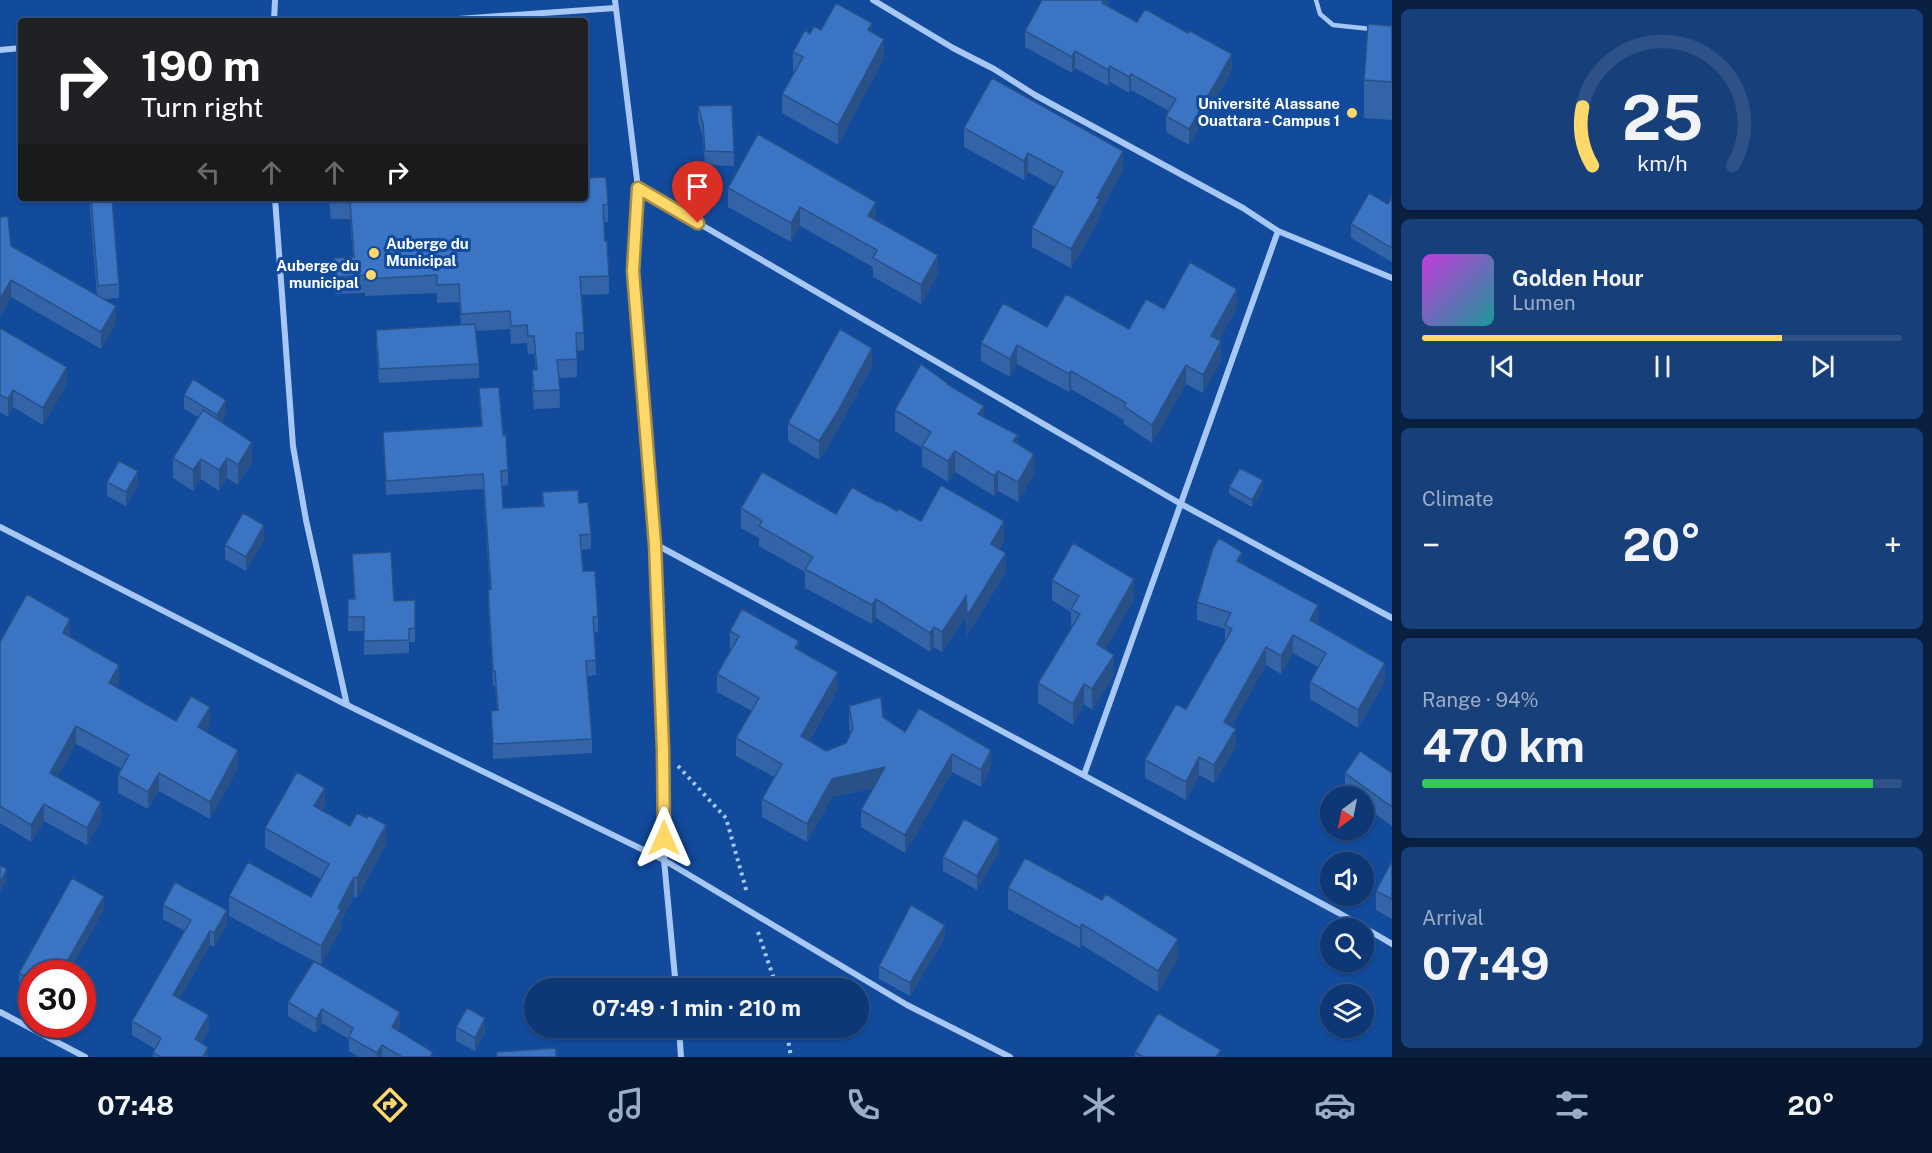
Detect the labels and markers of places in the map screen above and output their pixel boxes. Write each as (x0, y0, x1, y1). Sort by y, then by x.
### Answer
place label: Université Alassane Ouattara - Campus 1 (1198, 95, 1340, 129)
marker: Université Alassane Ouattara - Campus 1 (1345, 106, 1359, 120)
pin (672, 161, 723, 223)
place label: Auberge du Municipal (386, 235, 469, 269)
marker: Auberge du Municipal (367, 246, 381, 260)
place label: Auberge du municipal (276, 257, 359, 291)
marker: Auberge du municipal (364, 268, 378, 282)

